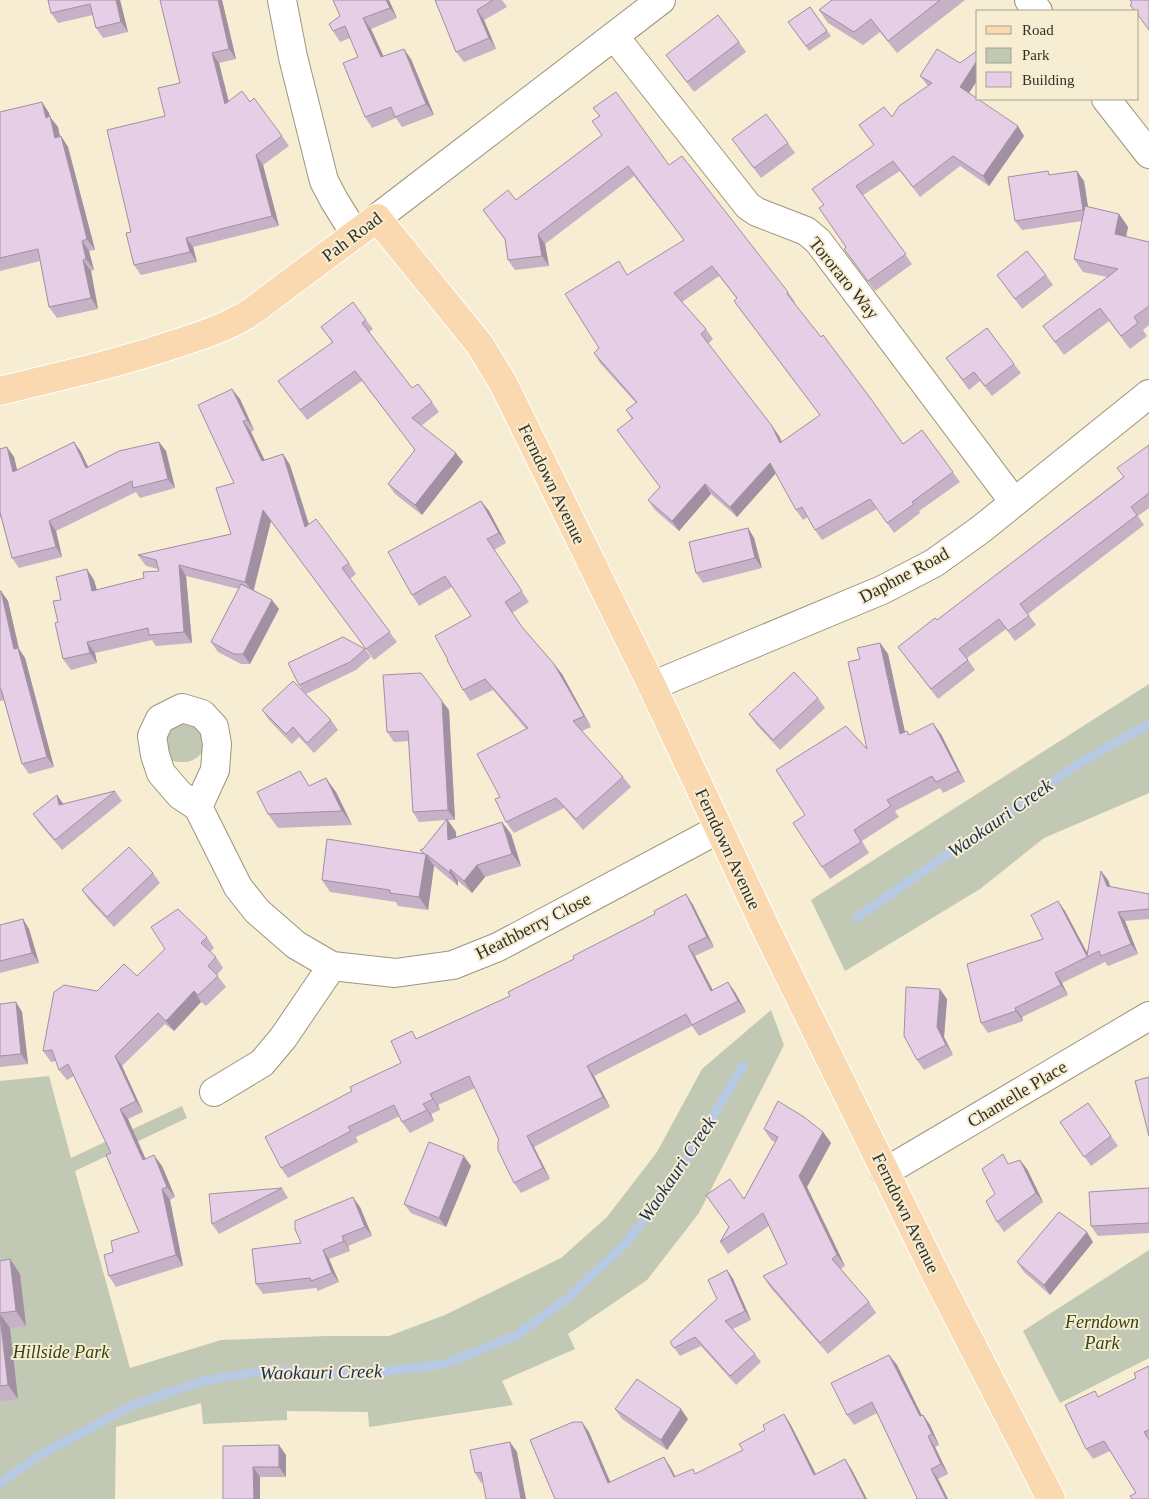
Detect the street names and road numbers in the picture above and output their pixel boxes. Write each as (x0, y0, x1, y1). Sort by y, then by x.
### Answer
street label: Pah Road (318, 208, 386, 266)
street label: Tororaro Way (805, 233, 883, 323)
street label: Ferndown Avenue (514, 421, 590, 547)
street label: Daphne Road (856, 543, 952, 607)
street label: Ferndown Avenue (691, 785, 765, 913)
street label: Heathberry Close (472, 888, 594, 964)
street label: Chantelle Place (964, 1056, 1070, 1132)
street label: Ferndown Avenue (868, 1150, 944, 1276)

